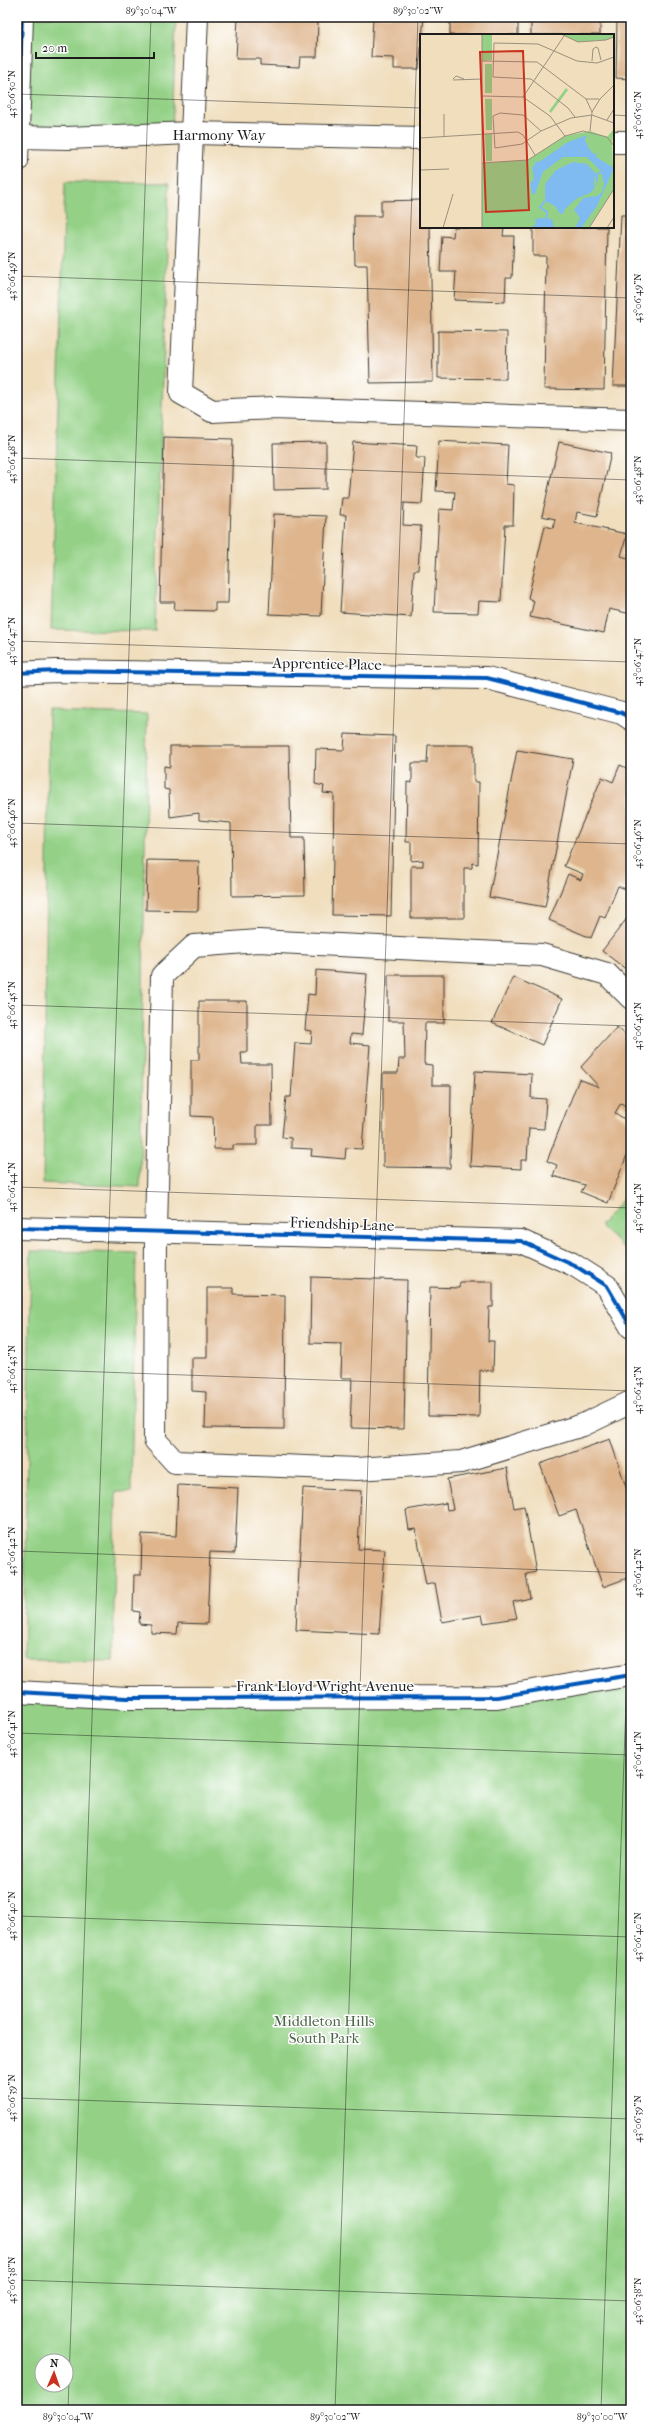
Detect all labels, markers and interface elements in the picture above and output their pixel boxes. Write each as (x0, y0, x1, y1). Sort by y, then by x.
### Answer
text: 89°30'04"W (126, 5, 178, 17)
text: 89°30'02"W (393, 5, 444, 17)
scale bar (36, 34, 154, 60)
inset map (420, 34, 614, 228)
text: 20 m (42, 41, 67, 55)
text: 43°06'50"N (6, 70, 18, 118)
text: 43°06'50"N (632, 91, 644, 139)
street label: Harmony Way (173, 126, 266, 144)
text: 43°06'49"N (6, 251, 18, 301)
text: 43°06'49"N (632, 273, 644, 323)
text: 43°06'48"N (6, 434, 18, 484)
text: 43°06'48"N (632, 455, 644, 505)
text: 43°06'47"N (6, 616, 18, 665)
text: 43°06'47"N (632, 637, 644, 686)
street label: Apprentice Place (271, 654, 382, 674)
text: 43°06'46"N (6, 798, 18, 848)
text: 43°06'46"N (632, 819, 644, 869)
text: 43°06'45"N (6, 981, 18, 1029)
text: 43°06'45"N (632, 1002, 644, 1050)
text: 43°06'44"N (6, 1162, 18, 1212)
text: 43°06'44"N (632, 1183, 644, 1233)
street label: Friendship Lane (289, 1213, 395, 1235)
text: 43°06'43"N (6, 1344, 18, 1393)
text: 43°06'43"N (632, 1365, 644, 1414)
text: 43°06'42"N (6, 1526, 18, 1576)
text: 43°06'42"N (632, 1548, 644, 1598)
street label: Frank Lloyd Wright Avenue (236, 1677, 415, 1695)
text: 43°06'41"N (6, 1710, 18, 1758)
text: 43°06'41"N (632, 1731, 644, 1779)
text: 43°06'40"N (6, 1891, 18, 1941)
text: 43°06'40"N (632, 1912, 644, 1962)
park label: Middleton Hills South Park (274, 2012, 375, 2047)
text: 43°06'39"N (6, 2074, 18, 2122)
text: 43°06'39"N (632, 2095, 644, 2143)
text: 43°06'38"N (6, 2256, 18, 2304)
text: 43°06'38"N (632, 2277, 644, 2325)
north arrow (34, 2353, 74, 2393)
text: N (50, 2357, 59, 2370)
text: 89°30'04"W (43, 2411, 95, 2423)
text: 89°30'02"W (310, 2411, 361, 2423)
text: 89°30'00"W (577, 2411, 628, 2423)

